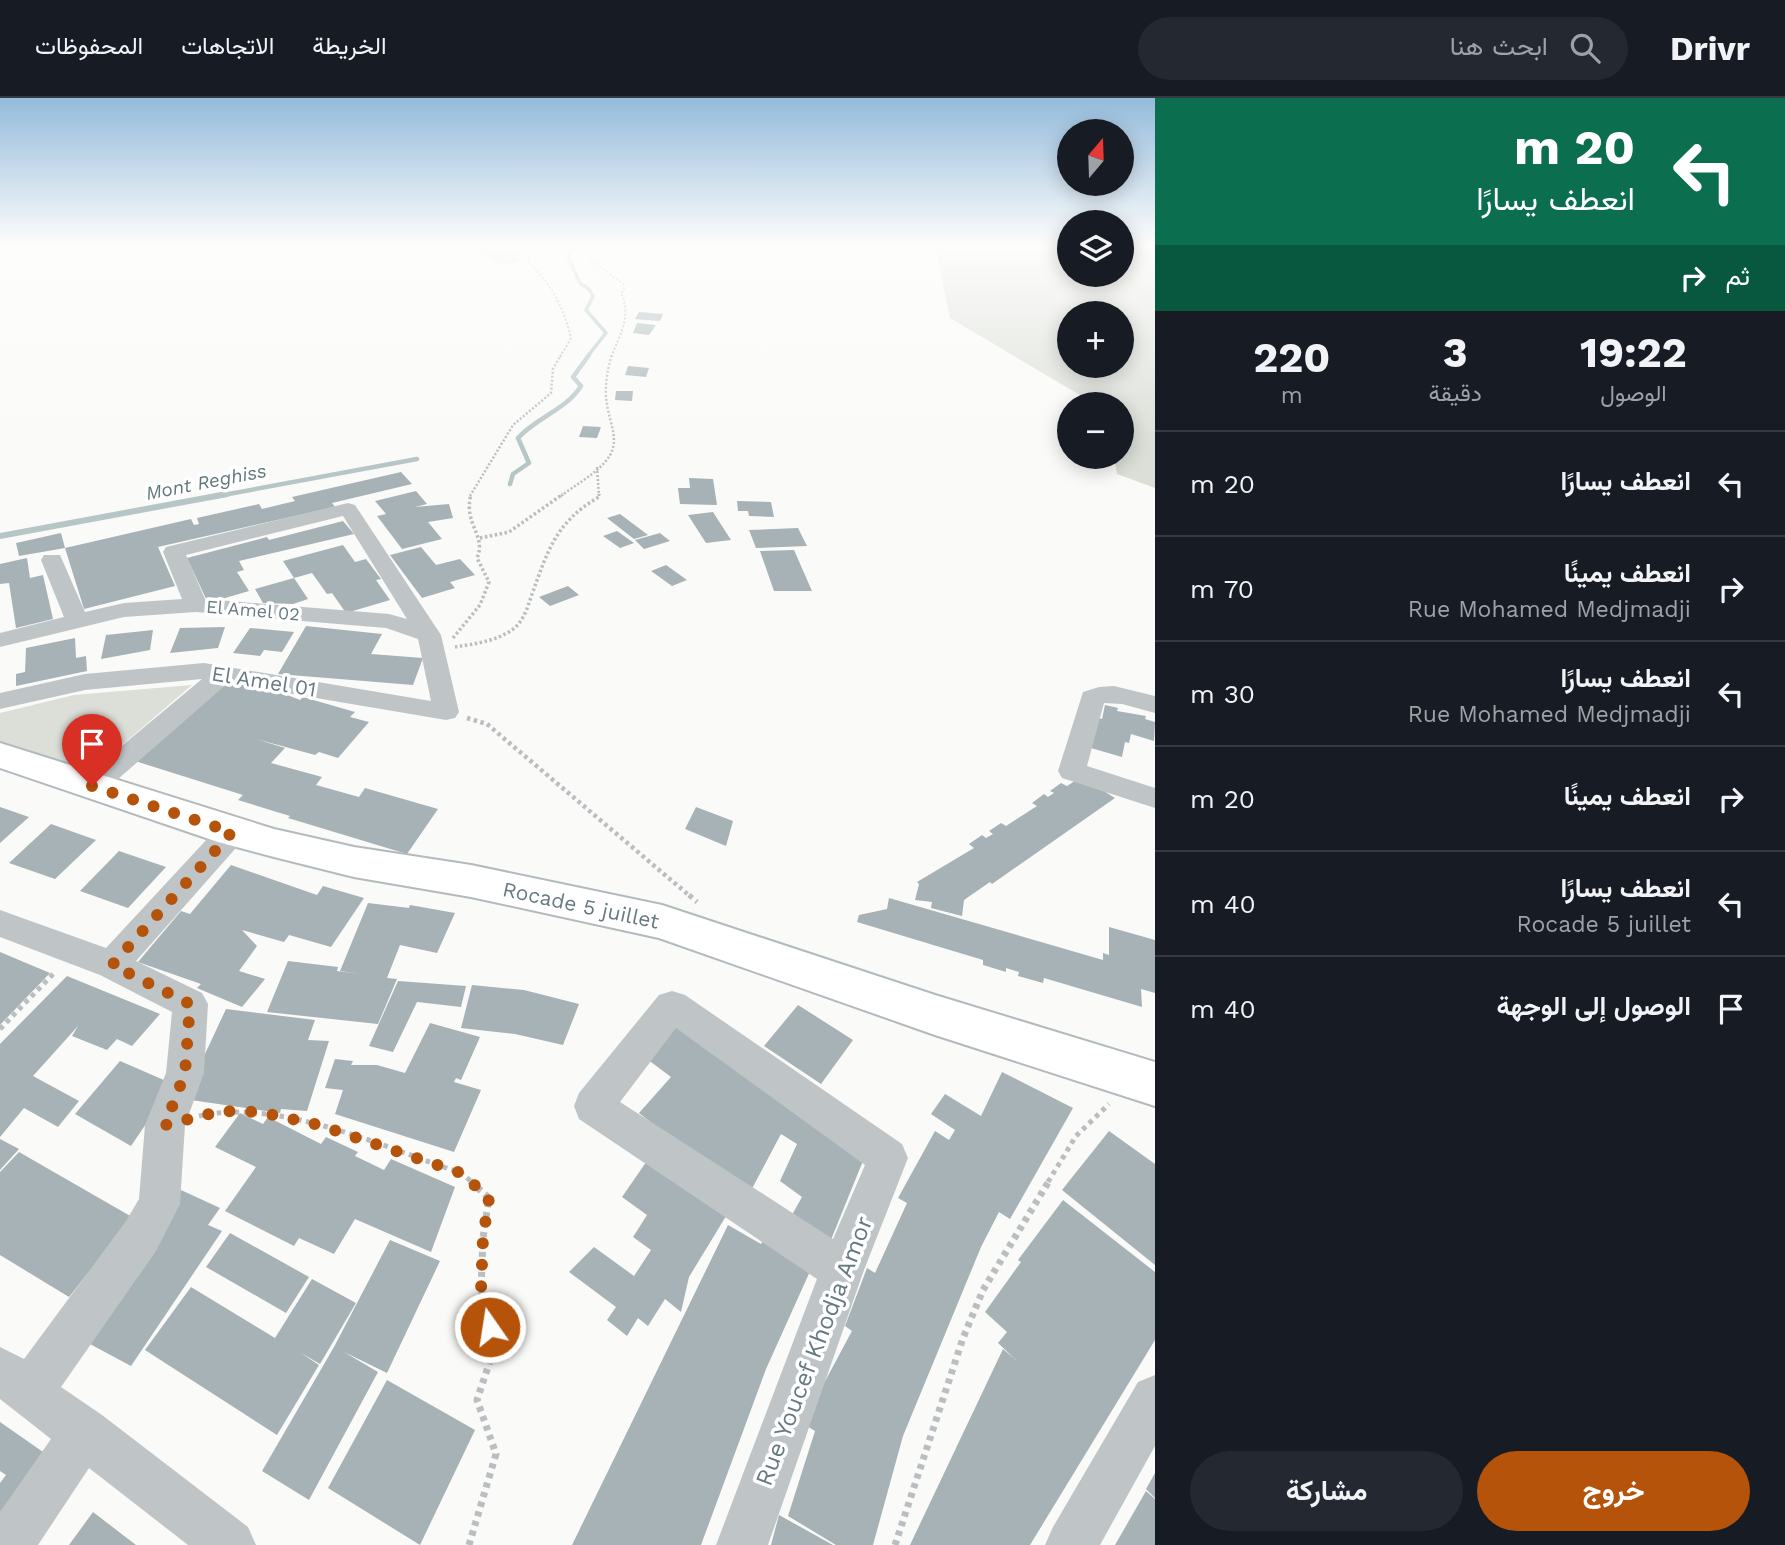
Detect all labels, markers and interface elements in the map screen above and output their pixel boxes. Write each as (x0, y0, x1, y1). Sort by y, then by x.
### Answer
search box (1138, 17, 1628, 80)
icon: search (1566, 29, 1604, 67)
text: Drivr (1670, 29, 1750, 68)
text: ابحث هنا (1450, 31, 1548, 61)
text: المحفوظات (35, 32, 143, 60)
text: الاتجاهات (181, 32, 274, 60)
text: الخريطة (312, 32, 387, 60)
text: 20 m (1514, 118, 1635, 176)
north arrow (1057, 119, 1134, 196)
map controls (1057, 119, 1134, 469)
icon: left (1659, 126, 1750, 217)
text: انعطف يسارًا (1476, 180, 1635, 218)
button: layers (1057, 210, 1134, 287)
icon: right (1674, 259, 1712, 297)
text: ثم (1726, 261, 1750, 291)
button: + (1057, 301, 1134, 378)
text: 3 (1443, 328, 1468, 377)
text: 19:22 (1580, 328, 1687, 377)
text: 220 (1253, 333, 1330, 382)
text: دقيقة (1429, 380, 1482, 407)
text: الوصول (1600, 380, 1667, 407)
text: m (1281, 382, 1303, 409)
button: − (1057, 392, 1134, 469)
water label: Mont Reghiss (144, 459, 269, 505)
icon: left (1712, 465, 1750, 503)
text: انعطف يسارًا (1561, 466, 1691, 496)
text: 20 m (1190, 469, 1255, 499)
text: انعطف يمينًا (1564, 558, 1691, 588)
icon: right (1712, 570, 1750, 608)
text: 70 m (1190, 574, 1254, 604)
street label: El Amel 02 (205, 595, 301, 625)
text: Rue Mohamed Medjmadji (1408, 596, 1691, 623)
street label: El Amel 01 (210, 660, 318, 702)
text: انعطف يسارًا (1561, 663, 1691, 693)
icon: left (1712, 675, 1750, 713)
text: 30 m (1190, 679, 1255, 709)
text: Rue Mohamed Medjmadji (1408, 701, 1691, 728)
pin (62, 714, 122, 786)
icon: arrive (73, 725, 111, 763)
icon: right (1712, 780, 1750, 818)
text: انعطف يمينًا (1564, 781, 1691, 811)
text: 20 m (1190, 784, 1255, 814)
text: انعطف يسارًا (1561, 873, 1691, 903)
street label: Rocade 5 juillet (501, 876, 662, 934)
icon: left (1712, 885, 1750, 923)
text: 40 m (1190, 889, 1256, 919)
text: Rocade 5 juillet (1517, 911, 1691, 938)
icon: arrive (1712, 990, 1750, 1028)
text: الوصول إلى الوجهة (1496, 991, 1691, 1021)
text: 40 m (1190, 994, 1256, 1024)
street label: Rue Youcef Khodja Amor (750, 1212, 878, 1490)
position arrow (453, 1290, 527, 1364)
button: مشاركة (1190, 1451, 1463, 1531)
button: خروج (1477, 1451, 1750, 1531)

